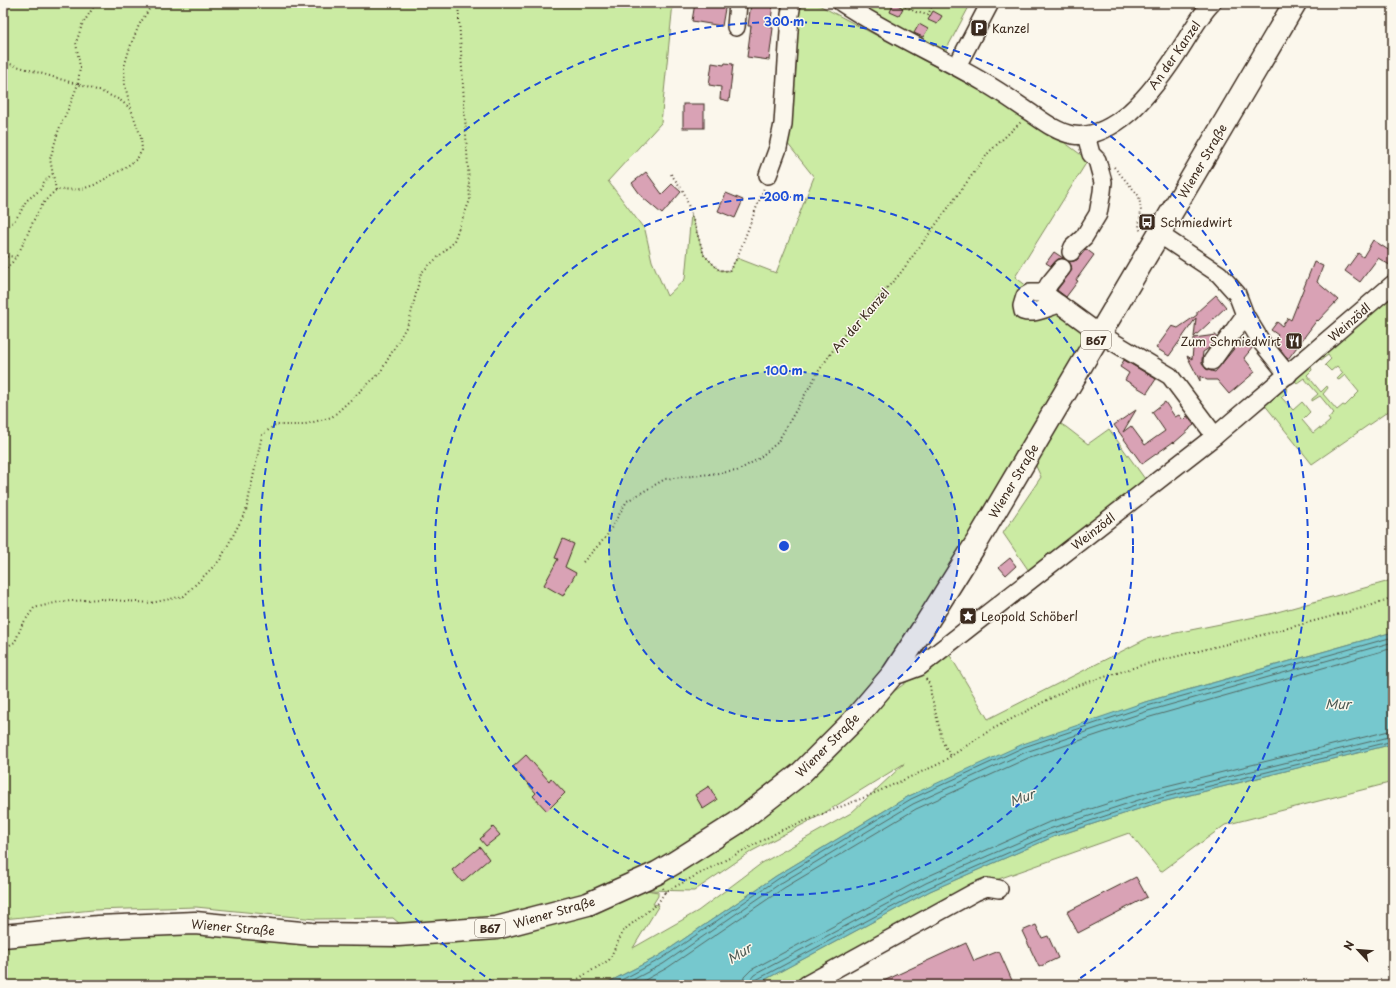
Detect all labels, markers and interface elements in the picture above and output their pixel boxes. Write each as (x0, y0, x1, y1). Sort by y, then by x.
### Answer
text: 300 m (764, 12, 804, 30)
street label: An der Kanzel (1144, 17, 1204, 93)
parking icon: Kanzel (969, 18, 989, 38)
place label: Kanzel (992, 19, 1029, 37)
street label: Wiener Straße (1173, 120, 1231, 202)
text: 200 m (764, 187, 804, 205)
bus stop icon: Schmiedwirt (1137, 212, 1157, 232)
place label: Schmiedwirt (1160, 213, 1232, 231)
street label: An der Kanzel (827, 284, 893, 356)
street label: Weinzödl (1324, 298, 1374, 346)
road number: B67 (1081, 331, 1111, 349)
restaurant icon: Zum Schmiedwirt (1284, 331, 1304, 351)
place label: Zum Schmiedwirt (1181, 332, 1281, 350)
text: 100 m (765, 361, 803, 379)
street label: Wiener Straße (984, 440, 1042, 522)
street label: Weinzödl (1067, 508, 1119, 554)
centre of rings (777, 539, 791, 553)
place icon: Leopold Schöberl (958, 606, 978, 626)
place label: Leopold Schöberl (981, 607, 1078, 625)
water label: Mur (1325, 694, 1353, 713)
street label: Wiener Straße (791, 709, 863, 781)
water label: Mur (1007, 783, 1039, 810)
street label: Wiener Straße (511, 892, 597, 932)
street label: Wiener Straße (190, 914, 276, 940)
road number: B67 (475, 919, 505, 937)
north arrow (1338, 930, 1378, 970)
water label: Mur (723, 937, 757, 968)
text: N (1339, 937, 1358, 953)

